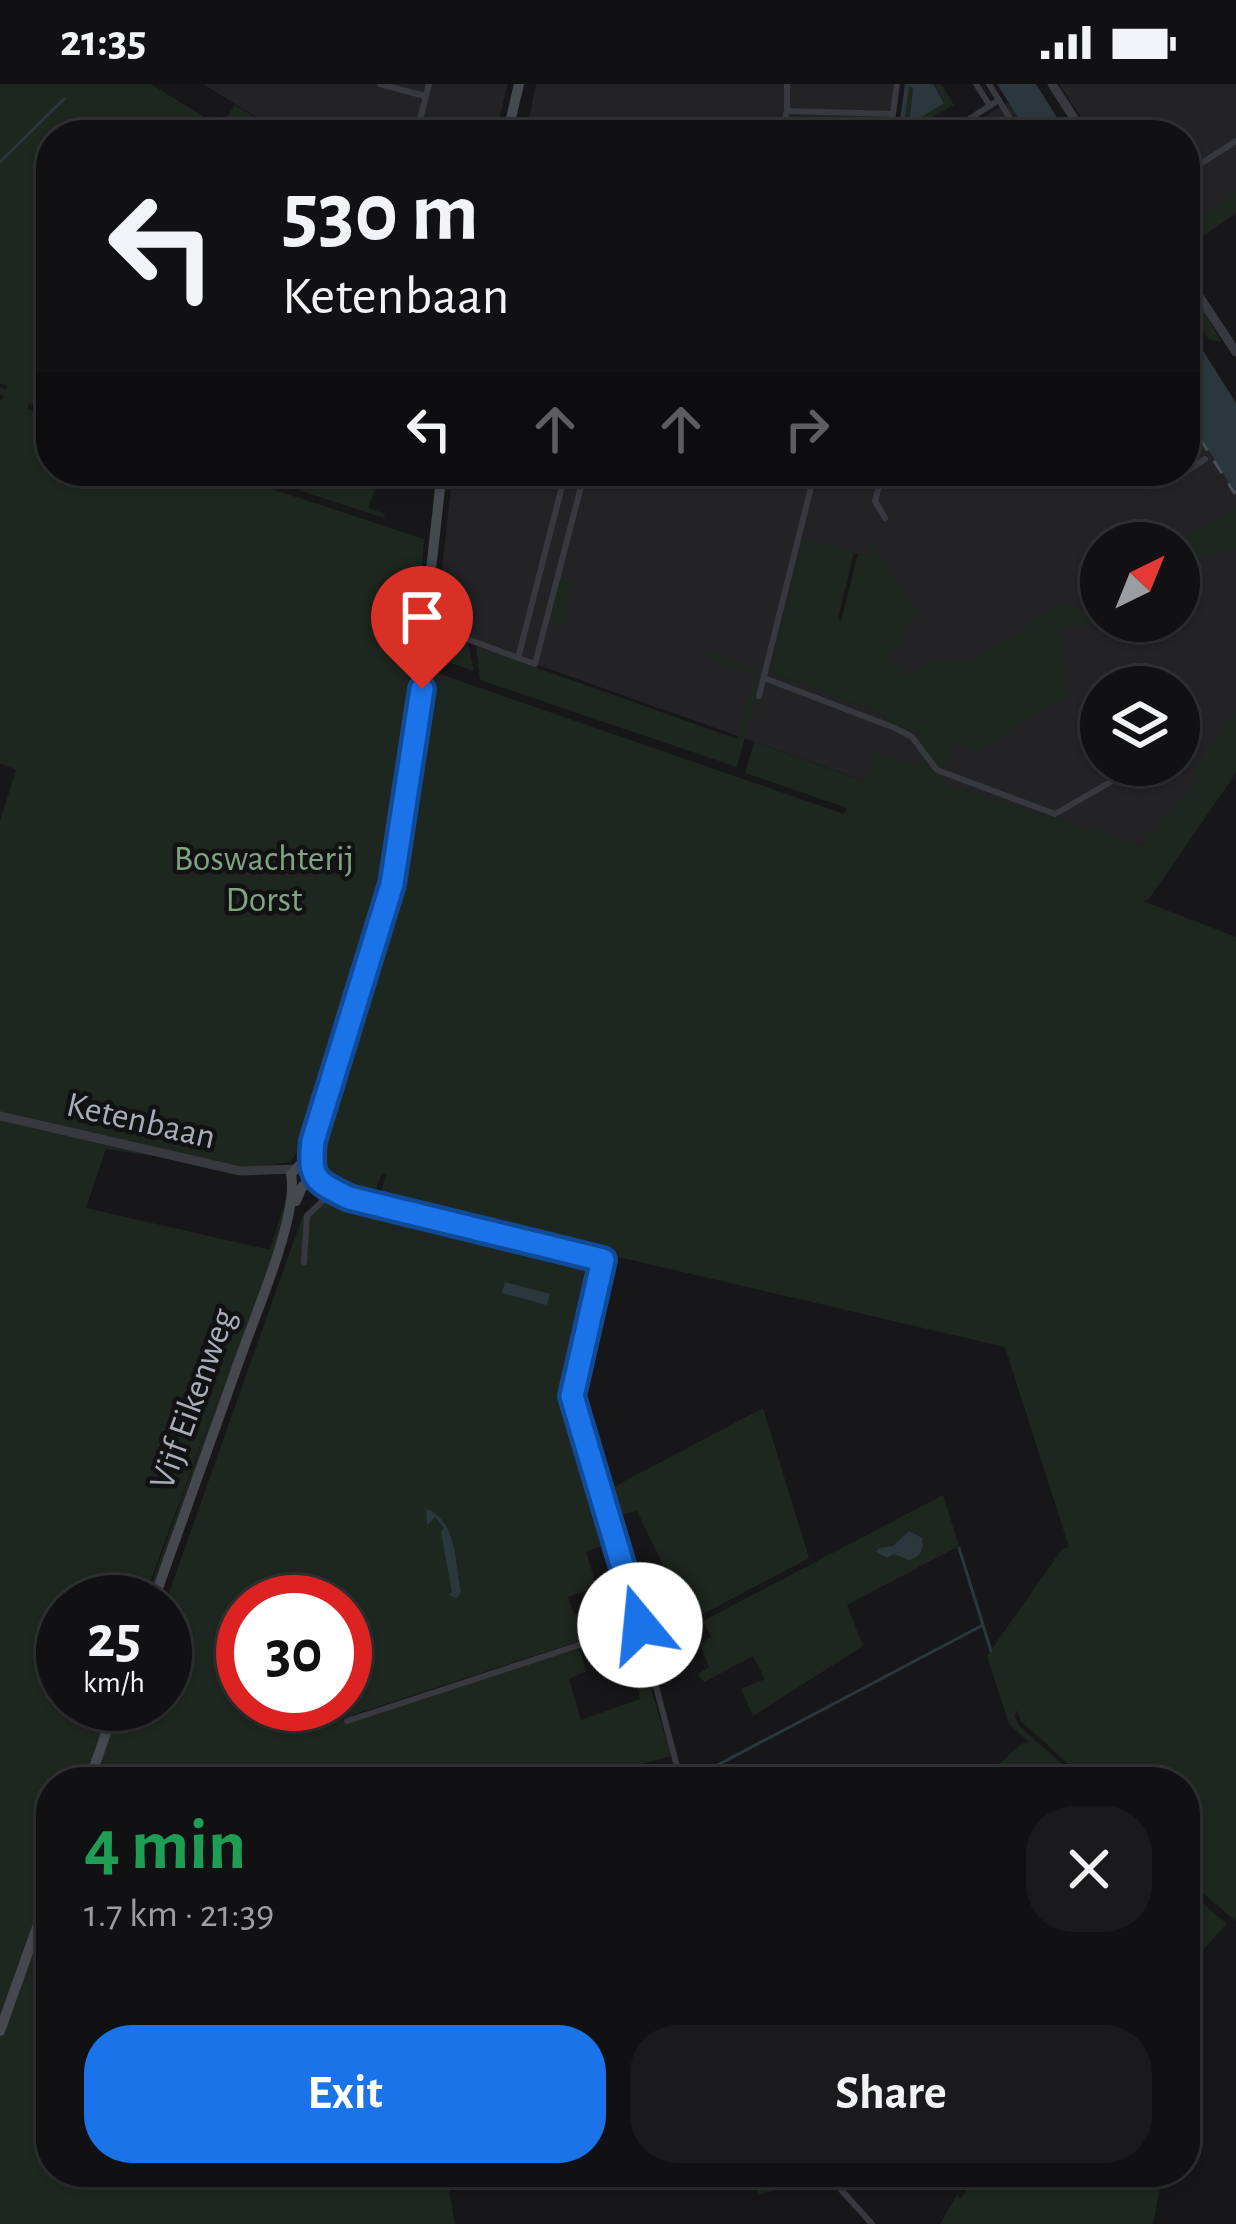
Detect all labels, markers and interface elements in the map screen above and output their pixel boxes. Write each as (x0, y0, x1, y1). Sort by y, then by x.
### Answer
text: 21:35 (60, 19, 147, 64)
icon: left (84, 168, 240, 324)
text: 530 m (282, 172, 479, 256)
text: Ketenbaan (282, 270, 509, 324)
icon: left (396, 396, 462, 462)
icon: ahead (522, 396, 588, 462)
icon: ahead (648, 396, 714, 462)
icon: right (774, 396, 840, 462)
north arrow (1080, 522, 1200, 642)
map controls (1080, 522, 1200, 786)
pin (371, 566, 473, 689)
icon: arrive (389, 584, 455, 650)
button: layers (1080, 666, 1200, 786)
park label: Boswachterij Dorst (174, 841, 354, 918)
street label: Ketenbaan (63, 1086, 219, 1156)
street label: Vijf Eikenweg (144, 1303, 242, 1494)
position arrow (577, 1562, 703, 1688)
speed limit sign: 30 (216, 1575, 372, 1731)
text: 25 (87, 1608, 141, 1668)
text: km/h (83, 1668, 145, 1698)
button: close (1026, 1806, 1152, 1932)
text: 4 min (84, 1810, 246, 1882)
text: 1.7 km · 21:39 (84, 1895, 274, 1934)
button: Exit (84, 2025, 606, 2163)
button: Share (630, 2025, 1152, 2163)

